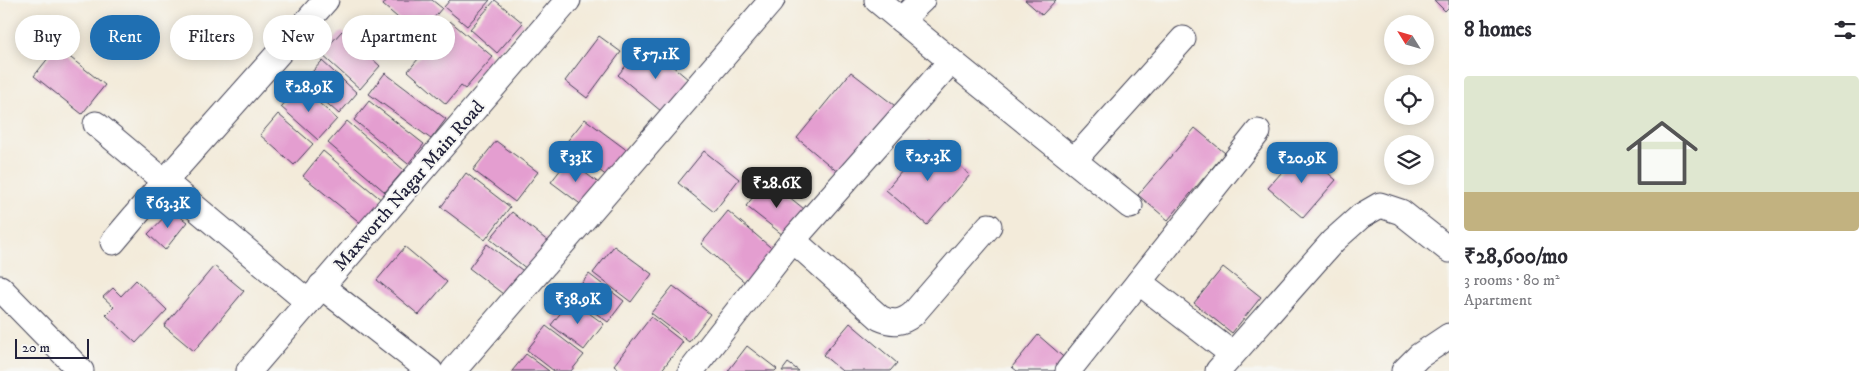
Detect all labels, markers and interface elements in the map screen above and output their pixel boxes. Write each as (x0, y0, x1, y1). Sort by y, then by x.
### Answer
chip: Buy (15, 15, 80, 60)
chip: Rent (90, 15, 160, 60)
chip: Filters (170, 15, 253, 60)
chip: New (263, 15, 332, 60)
chip: Apartment (342, 15, 455, 60)
north arrow (1384, 15, 1434, 65)
map controls (1384, 15, 1434, 185)
icon: filters (1831, 16, 1859, 44)
text: 8 homes (1464, 17, 1532, 43)
pin: ₹57.1K (615, 38, 697, 80)
text: ₹57.1K (633, 44, 679, 64)
pin: ₹28.9K (268, 70, 350, 113)
button: locate (1384, 75, 1434, 125)
text: ₹28.9K (285, 77, 333, 97)
street label: Maxworth Nagar Main Road (329, 96, 490, 276)
icon: home (1617, 108, 1707, 198)
button: layers (1384, 135, 1434, 185)
pin: ₹33K (546, 140, 606, 183)
pin: ₹25.3K (887, 140, 969, 182)
pin: ₹20.9K (1261, 142, 1343, 184)
text: ₹25.3K (905, 146, 951, 166)
text: ₹33K (560, 147, 592, 167)
text: ₹20.9K (1278, 148, 1326, 168)
pin: ₹28.6K (736, 166, 818, 209)
text: ₹28.6K (753, 173, 801, 193)
pin: ₹63.3K (127, 186, 209, 229)
text: ₹63.3K (146, 193, 190, 213)
text: ₹28,600/mo (1464, 244, 1568, 270)
text: 3 rooms · 80 m² (1464, 270, 1560, 290)
pin: ₹38.9K (537, 282, 619, 325)
text: ₹38.9K (555, 289, 601, 309)
text: Apartment (1464, 290, 1532, 310)
scale bar (15, 336, 89, 359)
text: 20 m (22, 339, 50, 357)

